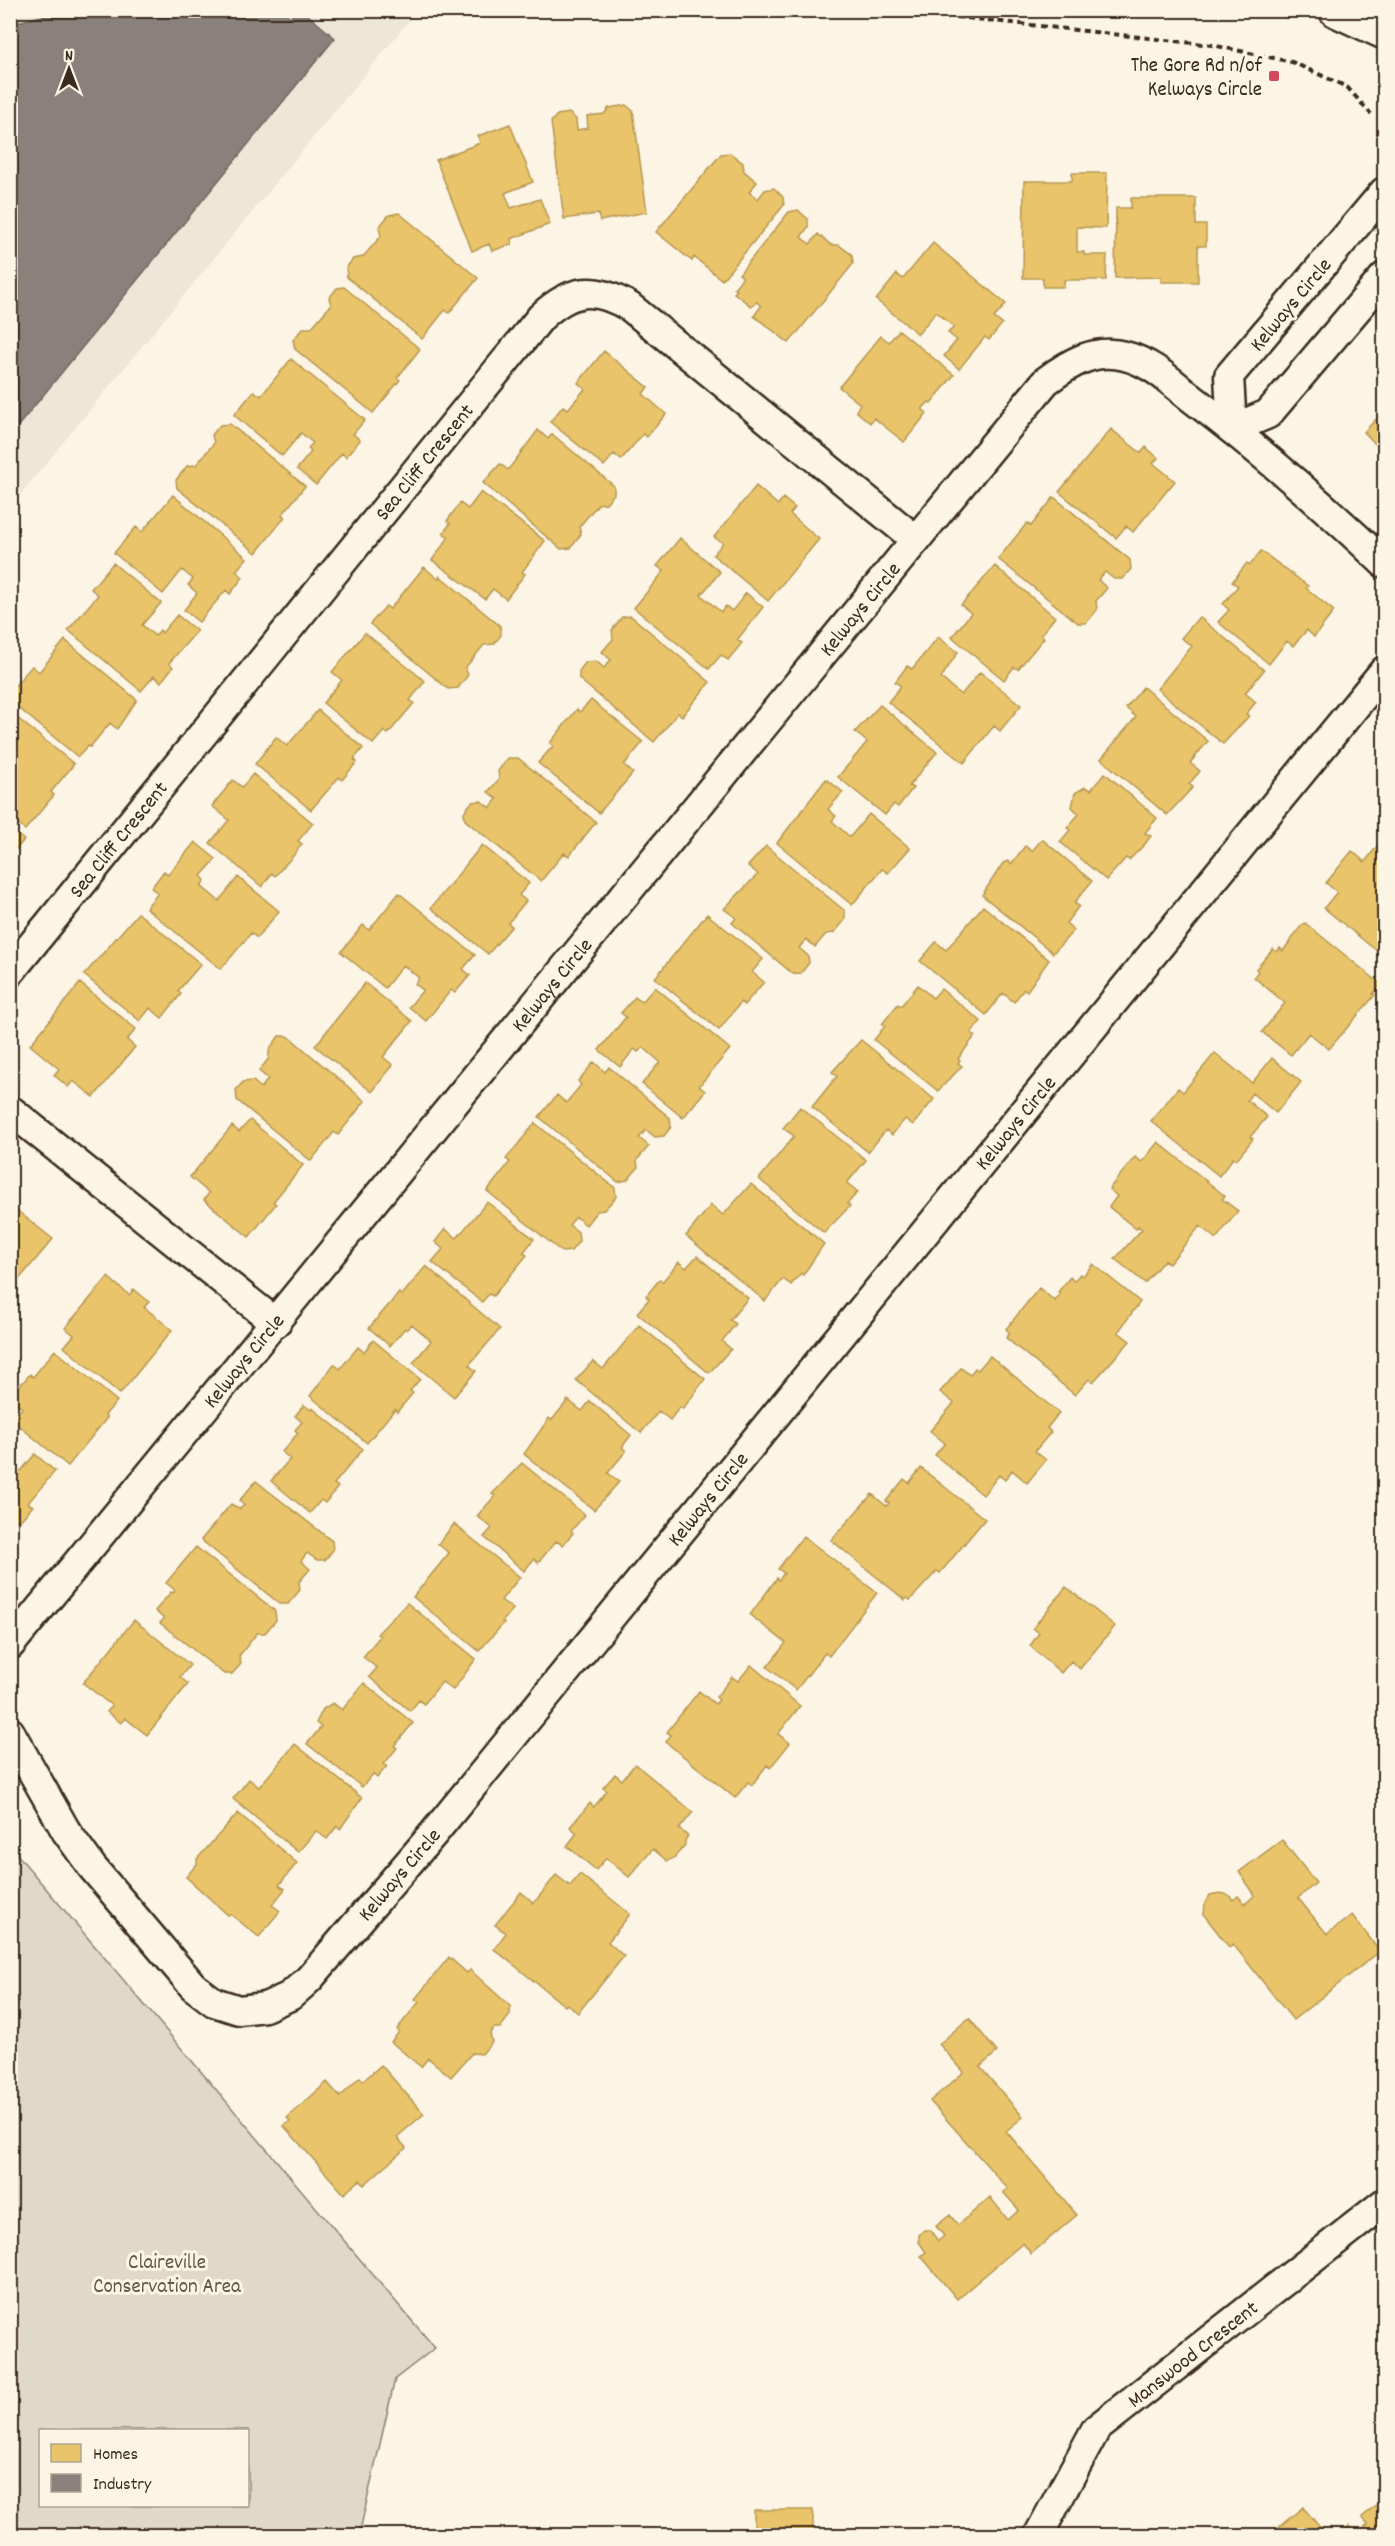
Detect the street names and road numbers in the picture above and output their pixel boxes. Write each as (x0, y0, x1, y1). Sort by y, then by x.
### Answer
street label: Kelways Circle (1244, 253, 1340, 359)
street label: Sea Cliff Crescent (369, 398, 483, 528)
street label: Kelways Circle (814, 557, 910, 664)
street label: Sea Cliff Crescent (63, 776, 177, 906)
street label: Kelways Circle (506, 933, 601, 1040)
street label: Kelways Circle (970, 1071, 1065, 1178)
street label: Kelways Circle (198, 1309, 293, 1416)
street label: Kelways Circle (662, 1447, 757, 1554)
street label: Kelways Circle (353, 1823, 450, 1929)
street label: Manswood Crescent (1122, 2295, 1266, 2417)

